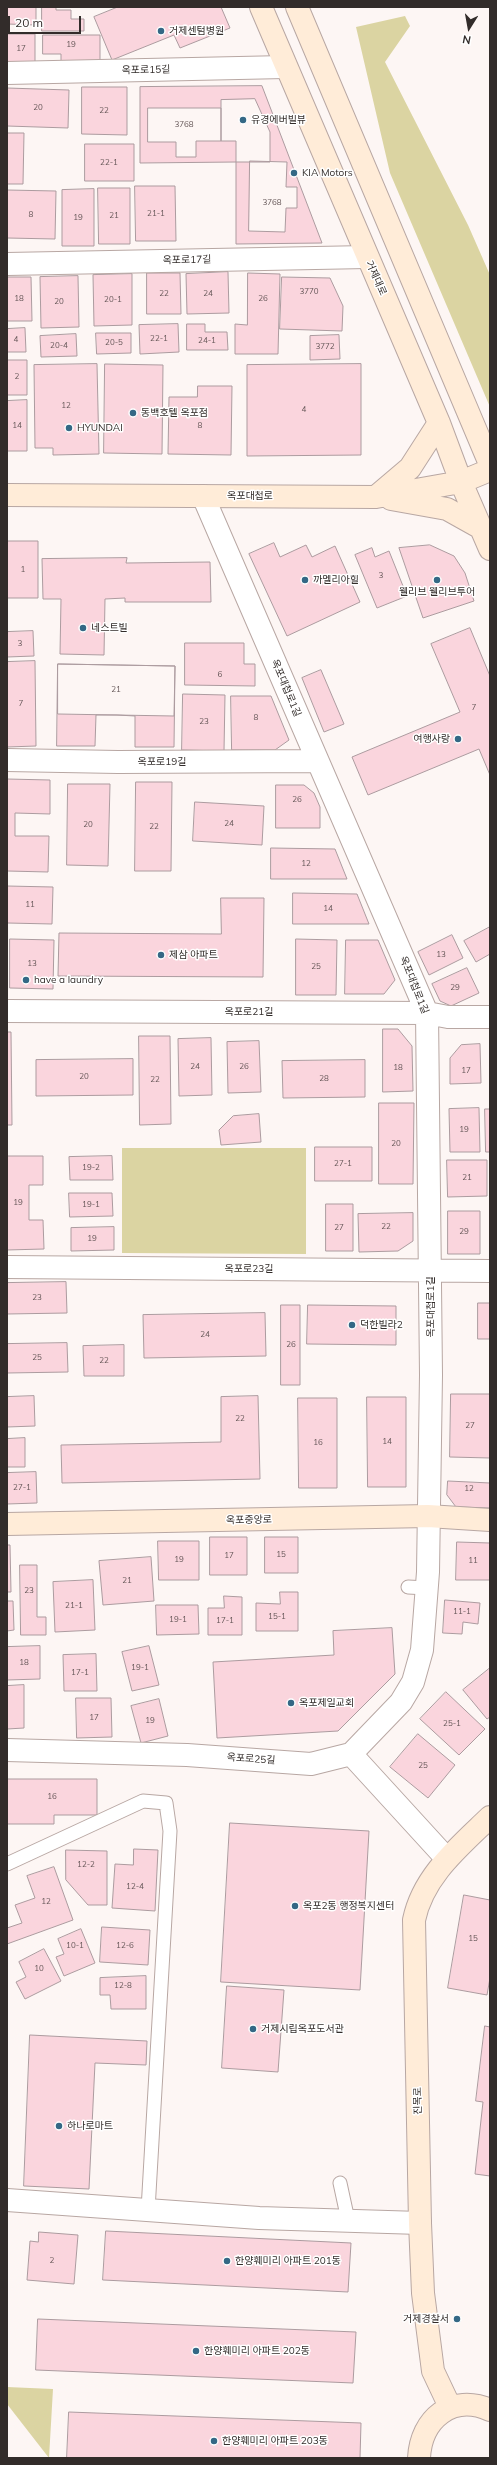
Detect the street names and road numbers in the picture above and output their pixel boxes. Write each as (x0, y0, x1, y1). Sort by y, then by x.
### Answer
street label: 옥포로15길 (121, 64, 171, 76)
street label: 옥포로17길 (162, 254, 212, 266)
street label: 거제대로 (363, 259, 389, 297)
street label: 옥포대첩로 (227, 490, 273, 502)
street label: 옥포대첩로1길 (269, 657, 303, 719)
street label: 옥포로19길 (138, 756, 186, 768)
street label: 옥포대첩로1길 (397, 954, 431, 1016)
street label: 옥포로21길 (225, 1006, 273, 1018)
street label: 옥포로23길 (225, 1263, 273, 1275)
street label: 옥포대첩로1길 (425, 1276, 437, 1338)
street label: 옥포중앙로 (226, 1514, 272, 1526)
street label: 옥포로25길 (226, 1751, 276, 1767)
street label: 진목로 (412, 2087, 424, 2115)

